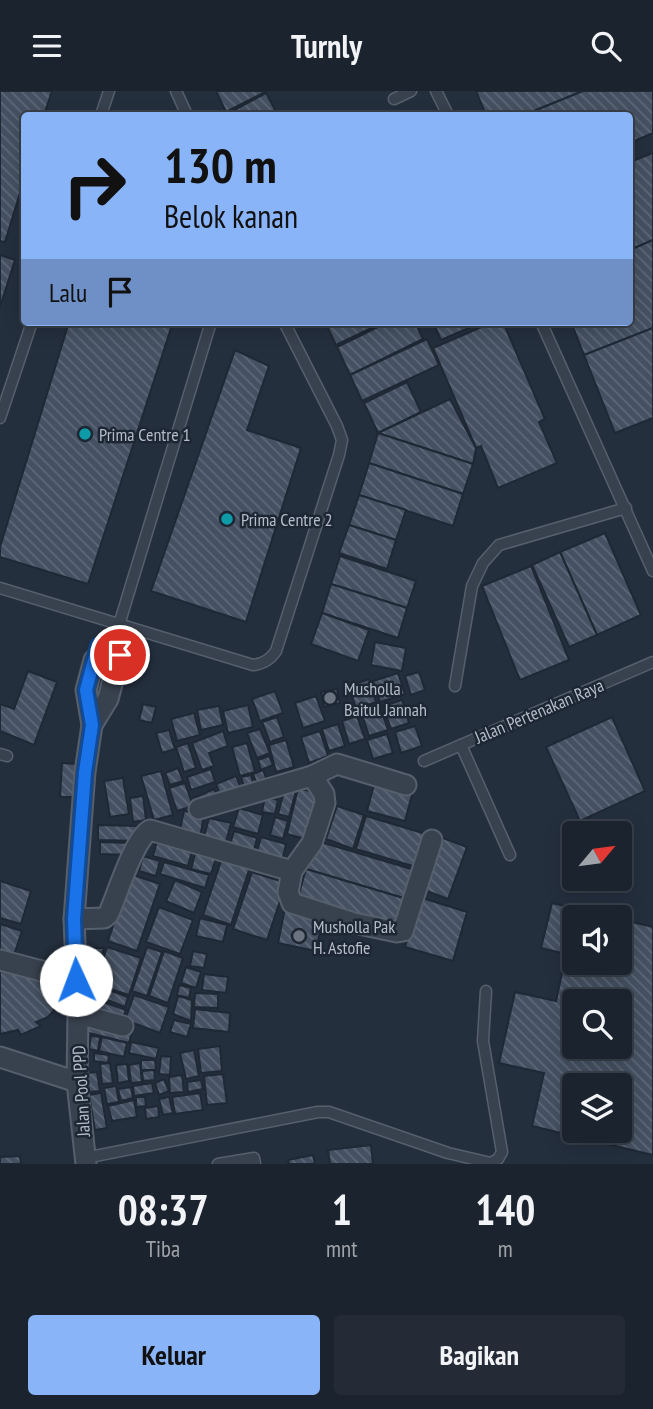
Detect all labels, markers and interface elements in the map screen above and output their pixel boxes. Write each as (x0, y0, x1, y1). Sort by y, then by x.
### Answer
text: Turnly (291, 25, 362, 67)
icon: menu (28, 27, 66, 65)
icon: search (587, 27, 625, 65)
text: 130 m (164, 133, 277, 197)
icon: right (49, 140, 140, 231)
text: Belok kanan (164, 195, 298, 237)
icon: arrive (101, 273, 139, 311)
text: Lalu (49, 276, 87, 309)
place label: Prima Centre 1 (99, 423, 191, 446)
marker: Prima Centre 1 (77, 426, 93, 442)
place label: Prima Centre 2 (241, 508, 333, 531)
marker: Prima Centre 2 (219, 511, 235, 527)
pin (90, 625, 150, 685)
icon: arrive (101, 636, 139, 674)
street label: Jalan Pertenakan Raya (470, 673, 607, 749)
place label: Musholla Baitul Jannah (344, 677, 427, 721)
marker: Musholla Baitul Jannah (322, 690, 338, 706)
north arrow (562, 821, 632, 891)
map controls (562, 821, 632, 1143)
button: sound (562, 905, 632, 975)
place label: Musholla Pak H. Astofie (313, 915, 395, 959)
marker: Musholla Pak H. Astofie (291, 928, 307, 944)
position arrow (39, 943, 113, 1017)
button: search (562, 989, 632, 1059)
street label: Jalan Pool PPD (67, 1045, 95, 1138)
button: layers (562, 1073, 632, 1143)
text: 08:37 (118, 1182, 208, 1237)
text: 1 (332, 1182, 352, 1237)
text: 140 (475, 1182, 535, 1237)
text: Tiba (146, 1234, 180, 1263)
text: mnt (326, 1234, 358, 1263)
text: m (498, 1234, 513, 1263)
button: Keluar (28, 1315, 320, 1395)
button: Bagikan (334, 1315, 625, 1395)

